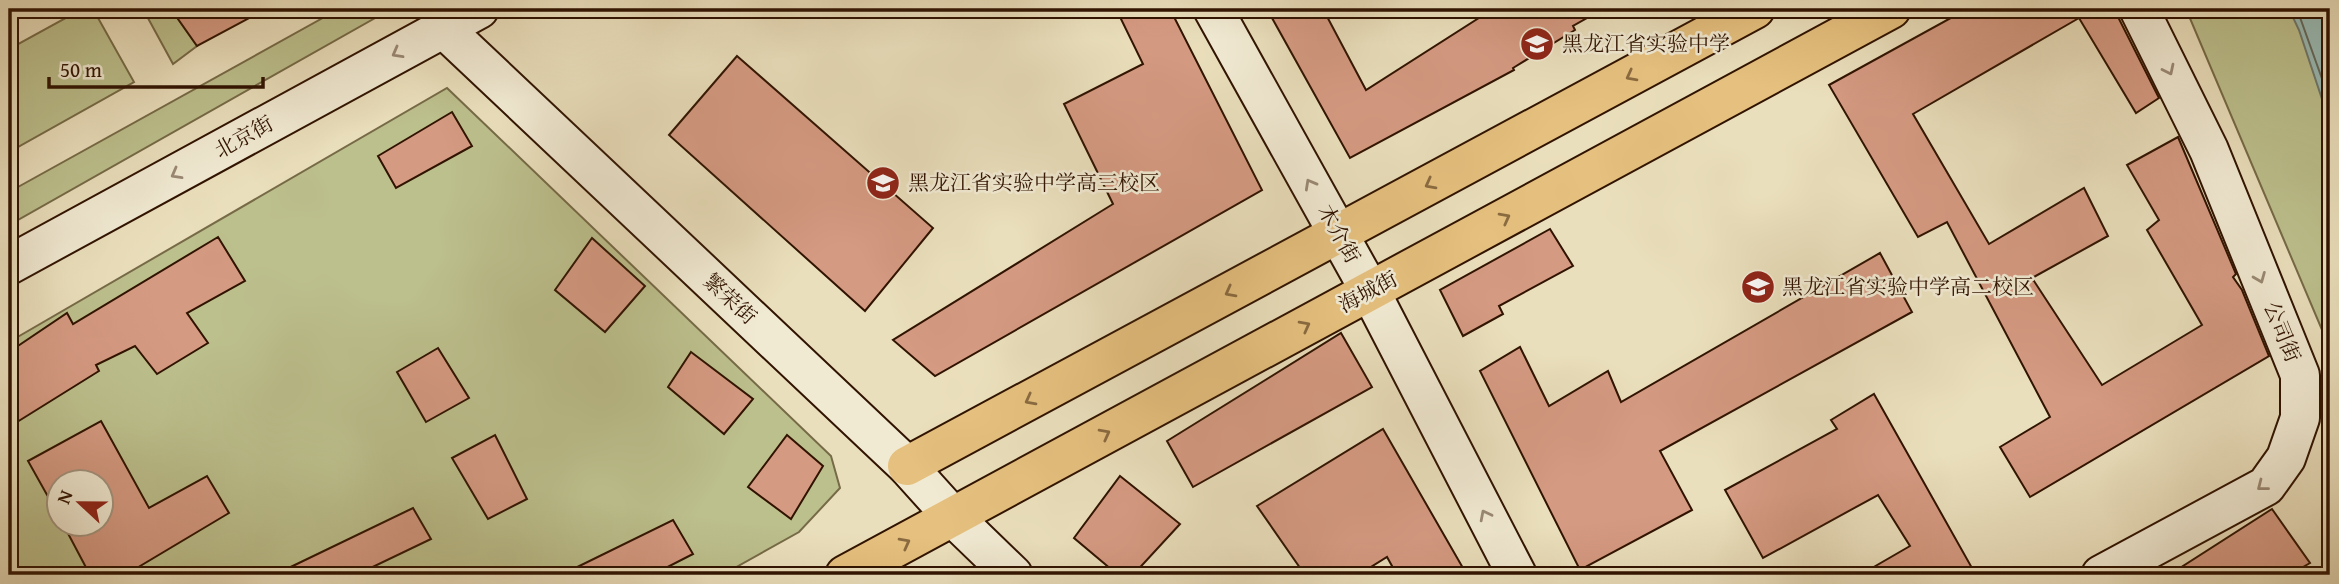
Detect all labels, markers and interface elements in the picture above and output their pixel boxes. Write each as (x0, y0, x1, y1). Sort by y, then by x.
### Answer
school or university icon: 黑龙江省实验中学 (1518, 25, 1556, 63)
place label: 黑龙江省实验中学 (1562, 28, 1730, 59)
one-way arrow (392, 45, 404, 58)
scale bar (49, 46, 262, 90)
text: 50 m (60, 54, 102, 85)
one-way arrow (2161, 63, 2175, 75)
one-way arrow (1625, 68, 1638, 81)
street label: 北京街 (209, 108, 279, 165)
school or university icon: 黑龙江省实验中学高三校区 (864, 164, 902, 202)
one-way arrow (171, 165, 183, 179)
place label: 黑龙江省实验中学高三校区 (908, 167, 1160, 198)
one-way arrow (1425, 176, 1438, 189)
one-way arrow (1305, 178, 1318, 191)
street label: 木介街 (1311, 199, 1368, 269)
one-way arrow (1498, 213, 1510, 226)
street label: 海城街 (1333, 263, 1403, 320)
street label: 繁荣街 (697, 266, 764, 331)
school or university icon: 黑龙江省实验中学高二校区 (1739, 268, 1777, 306)
place label: 黑龙江省实验中学高二校区 (1782, 271, 2034, 302)
one-way arrow (2252, 272, 2266, 284)
one-way arrow (1225, 284, 1237, 297)
street label: 公司街 (2256, 297, 2309, 367)
one-way arrow (1298, 321, 1310, 334)
one-way arrow (1025, 392, 1037, 405)
one-way arrow (1098, 429, 1110, 443)
north arrow (46, 468, 116, 538)
one-way arrow (2257, 478, 2269, 490)
text: N (49, 485, 80, 508)
one-way arrow (1480, 509, 1494, 522)
one-way arrow (898, 538, 910, 551)

